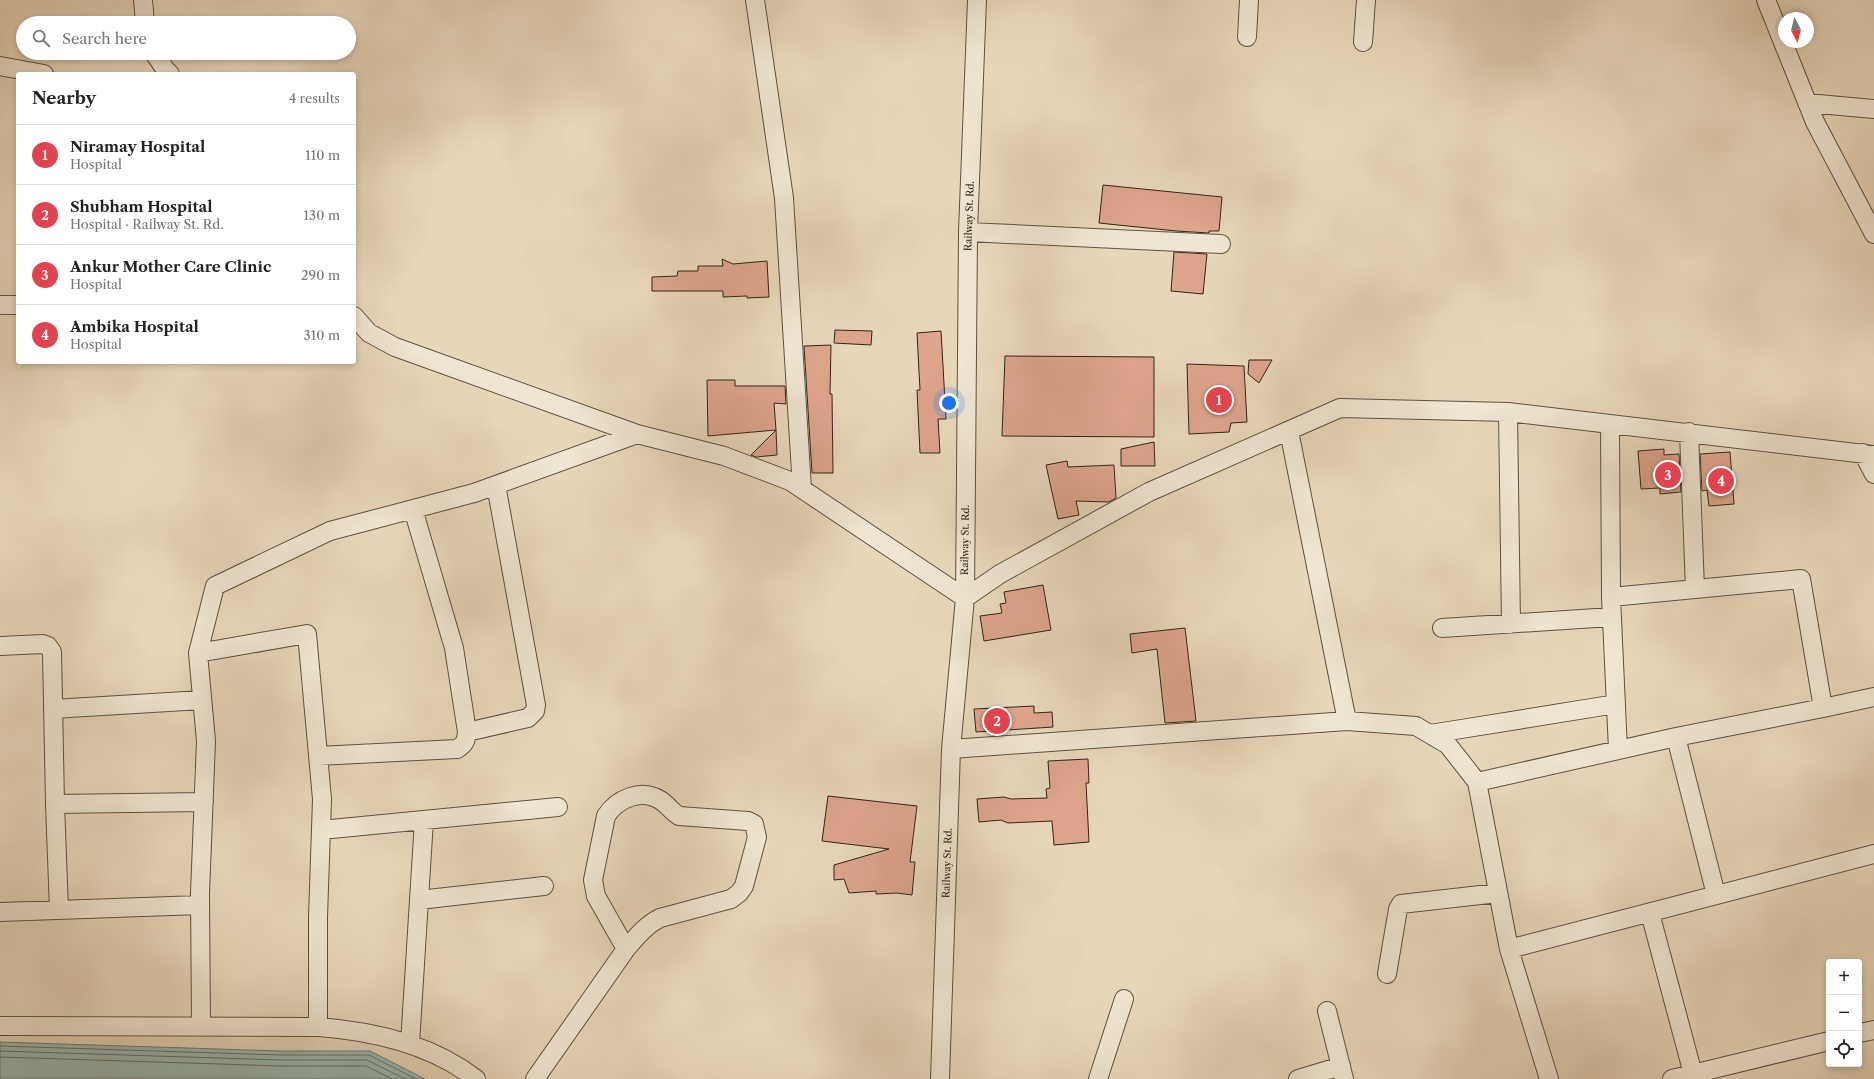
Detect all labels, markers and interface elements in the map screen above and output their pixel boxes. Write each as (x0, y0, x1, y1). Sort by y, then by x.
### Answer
north arrow (1778, 12, 1814, 48)
search box (16, 16, 356, 60)
icon: search (30, 27, 52, 49)
text: Search here (62, 29, 147, 48)
text: Nearby (32, 88, 96, 108)
text: 4 results (289, 90, 340, 106)
text: Niramay Hospital (70, 137, 205, 156)
text: 1 (42, 147, 48, 163)
text: 110 m (305, 147, 340, 163)
text: Hospital (70, 156, 122, 172)
street label: Railway St. Rd. (961, 180, 977, 251)
text: Shubham Hospital (70, 197, 212, 216)
text: 2 (41, 207, 49, 223)
text: 130 m (304, 207, 340, 223)
text: Hospital · Railway St. Rd. (70, 216, 224, 232)
text: Ankur Mother Care Clinic (70, 257, 271, 276)
text: 3 (41, 267, 49, 283)
text: 290 m (301, 267, 340, 283)
text: Hospital (70, 276, 122, 292)
text: Ambika Hospital (70, 317, 199, 336)
text: 4 (41, 327, 49, 343)
text: 310 m (304, 327, 340, 343)
text: Hospital (70, 336, 122, 352)
pin: 1 (1206, 385, 1232, 415)
your location (939, 393, 959, 413)
pin: 3 (1655, 460, 1681, 490)
pin: 4 (1708, 466, 1734, 496)
street label: Railway St. Rd. (958, 504, 972, 575)
pin: 2 (984, 706, 1010, 736)
street label: Railway St. Rd. (939, 827, 955, 898)
map controls (1826, 959, 1862, 1067)
button: + (1826, 959, 1862, 995)
button: − (1826, 995, 1862, 1031)
button: locate (1826, 1031, 1862, 1067)

